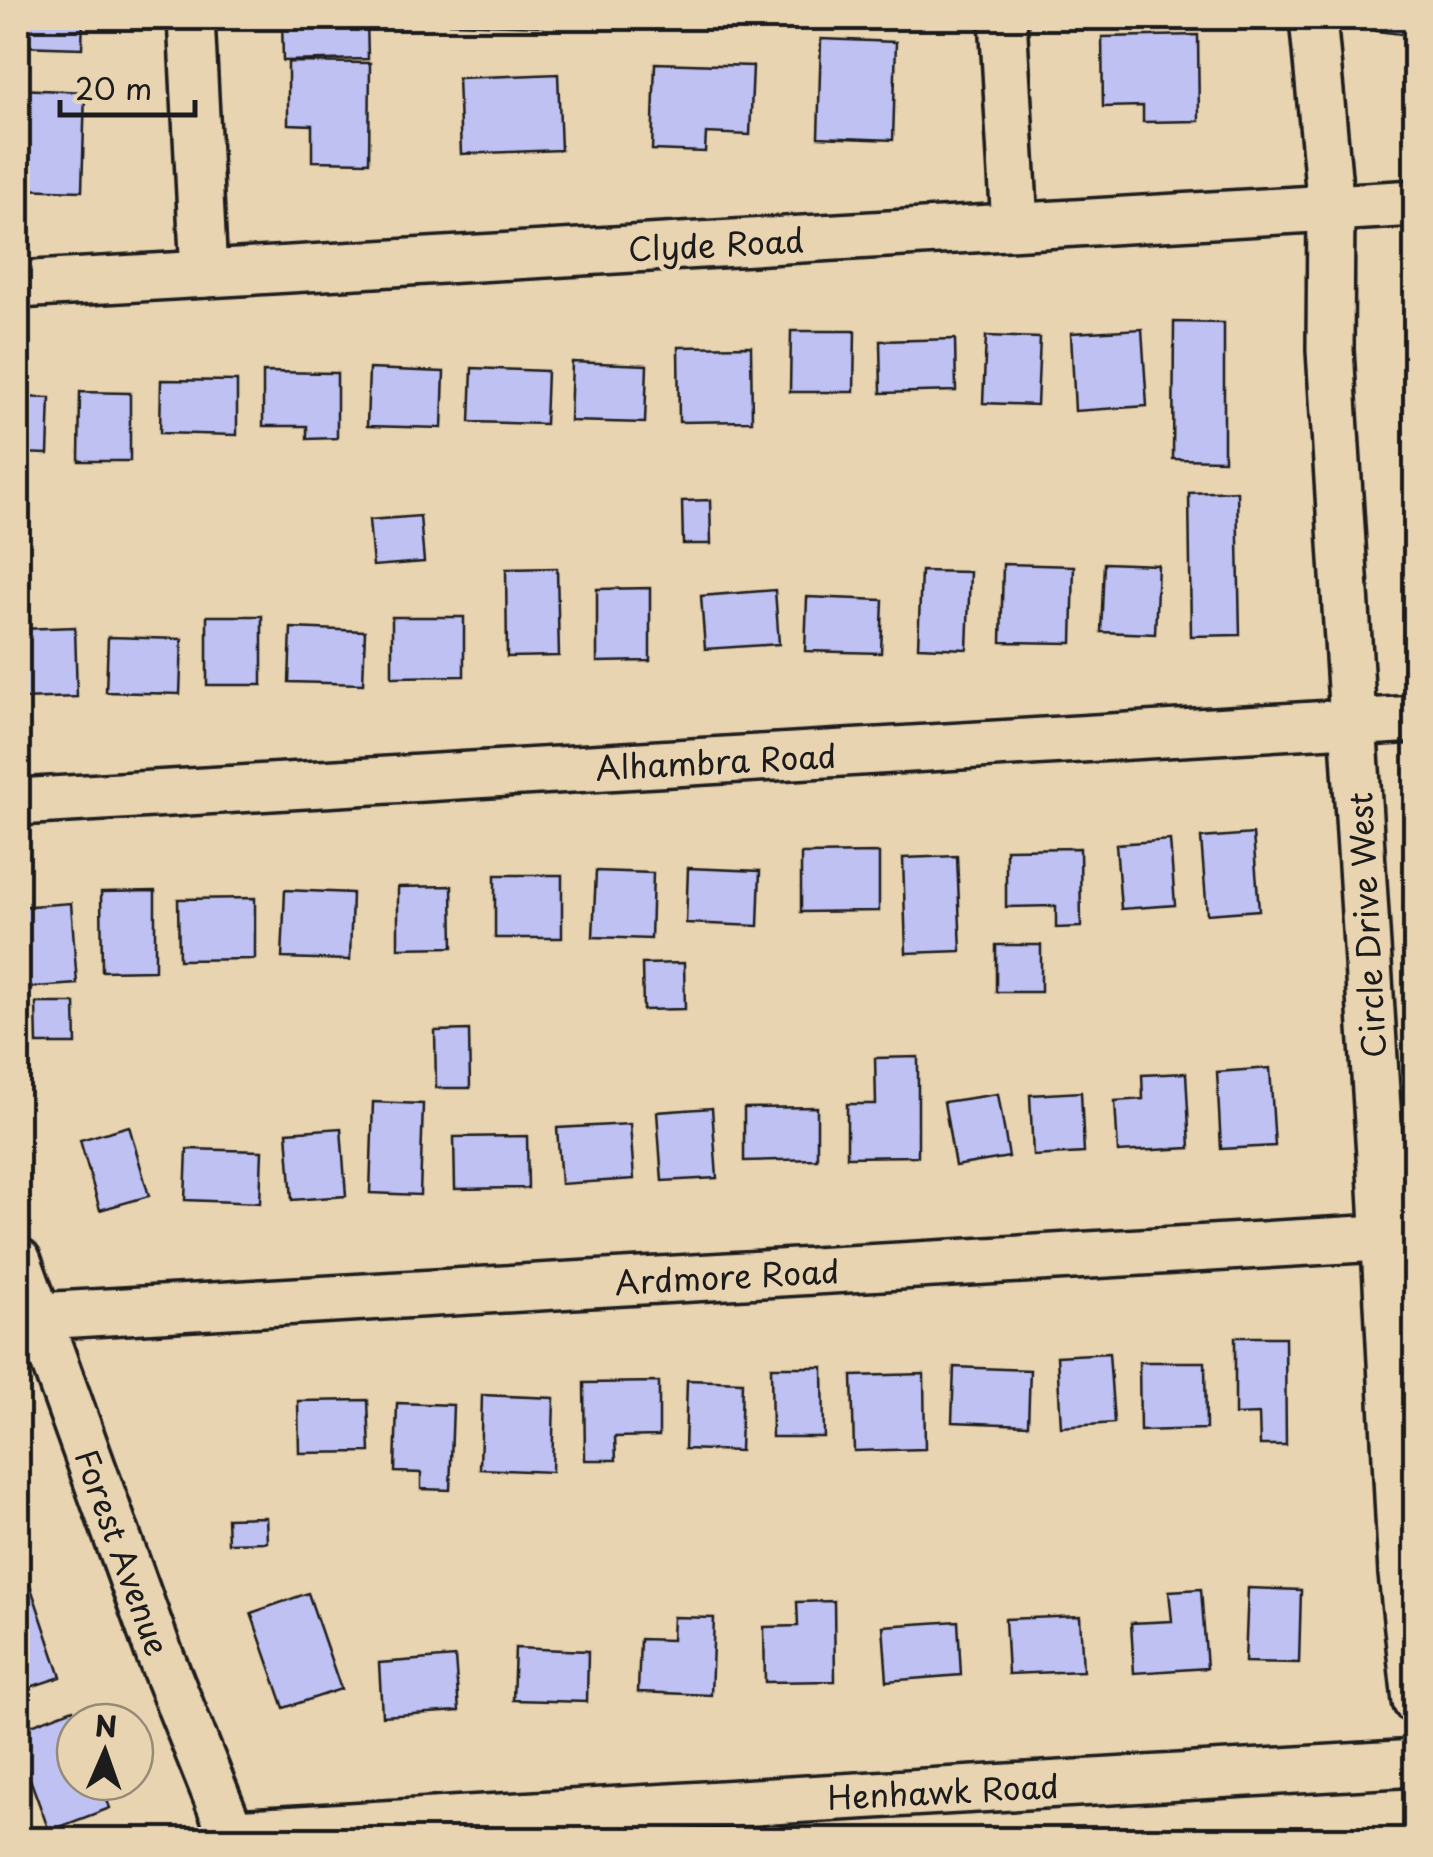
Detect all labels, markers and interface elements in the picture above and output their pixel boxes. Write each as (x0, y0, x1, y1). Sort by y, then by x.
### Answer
scale bar (60, 55, 195, 117)
text: 20 m (75, 65, 152, 110)
street label: Clyde Road (627, 215, 805, 273)
street label: Alhambra Road (594, 731, 838, 791)
street label: Circle Drive West (1335, 791, 1397, 1059)
street label: Ardmore Road (613, 1246, 841, 1306)
street label: Forest Avenue (63, 1442, 183, 1662)
north arrow (55, 1702, 155, 1802)
text: N (94, 1704, 118, 1747)
street label: Henhawk Road (826, 1761, 1060, 1821)

